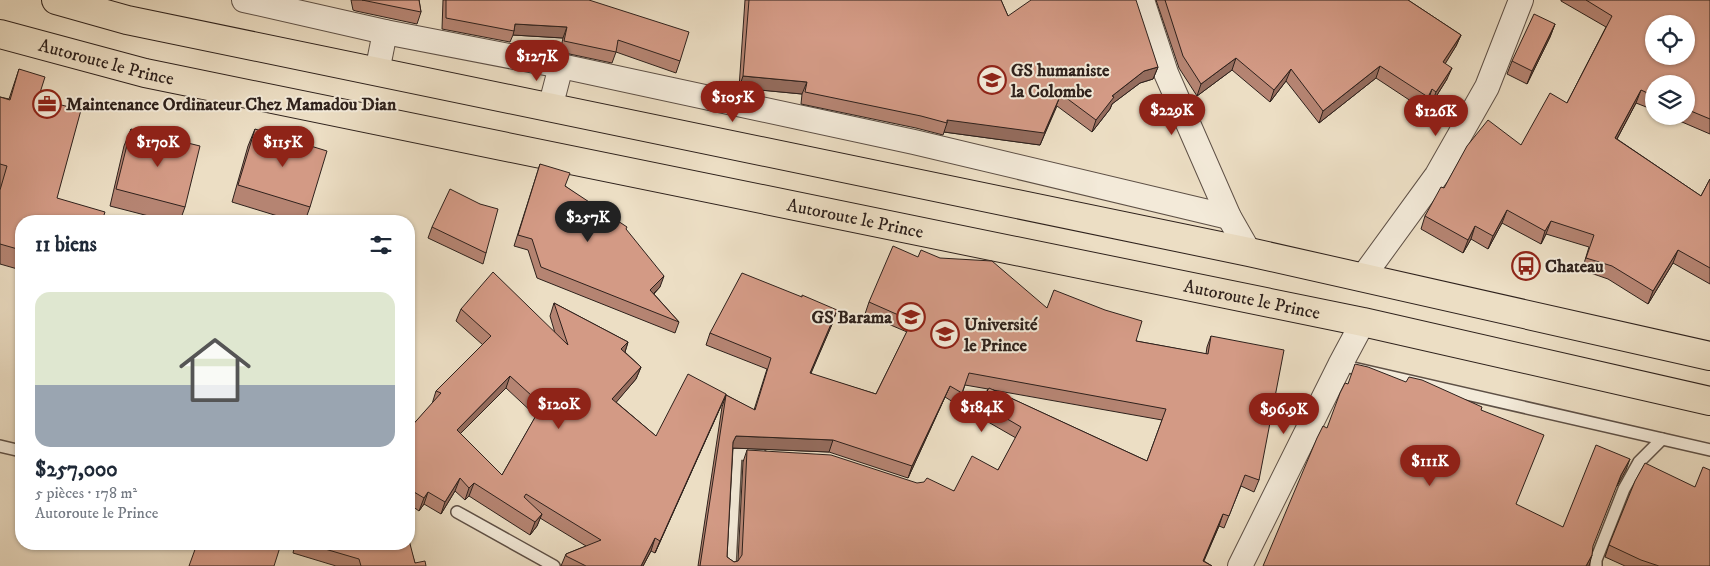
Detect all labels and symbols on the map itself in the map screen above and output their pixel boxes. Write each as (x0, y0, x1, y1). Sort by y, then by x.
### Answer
street label: Autoroute le Prince (36, 35, 176, 91)
pin: $127K (502, 39, 572, 82)
place label: GS humaniste la Colombe (1010, 60, 1110, 103)
school or university icon: GS humaniste la Colombe (977, 65, 1007, 95)
pin: $105K (698, 80, 768, 123)
office icon: Maintenance Ordinateur Chez Mamadou Dian (32, 89, 62, 119)
place label: Maintenance Ordinateur Chez Mamadou Dian (66, 94, 397, 116)
pin: $229K (1137, 94, 1207, 136)
pin: $126K (1401, 94, 1471, 137)
pin: $170K (123, 126, 193, 168)
pin: $115K (248, 126, 318, 168)
street label: Autoroute le Prince (785, 194, 925, 244)
pin: $257K (553, 200, 623, 243)
bus stop icon: Chateau (1511, 251, 1541, 281)
place label: Chateau (1545, 256, 1604, 278)
street label: Autoroute le Prince (1181, 276, 1322, 325)
school or university icon: GS Barama (896, 302, 926, 332)
place label: GS Barama (812, 307, 892, 329)
place label: Université le Prince (963, 314, 1038, 357)
school or university icon: Université le Prince (930, 319, 960, 349)
pin: $120K (524, 388, 594, 430)
pin: $184K (947, 390, 1017, 433)
pin: $96.9K (1243, 392, 1325, 435)
pin: $111K (1395, 444, 1465, 487)

